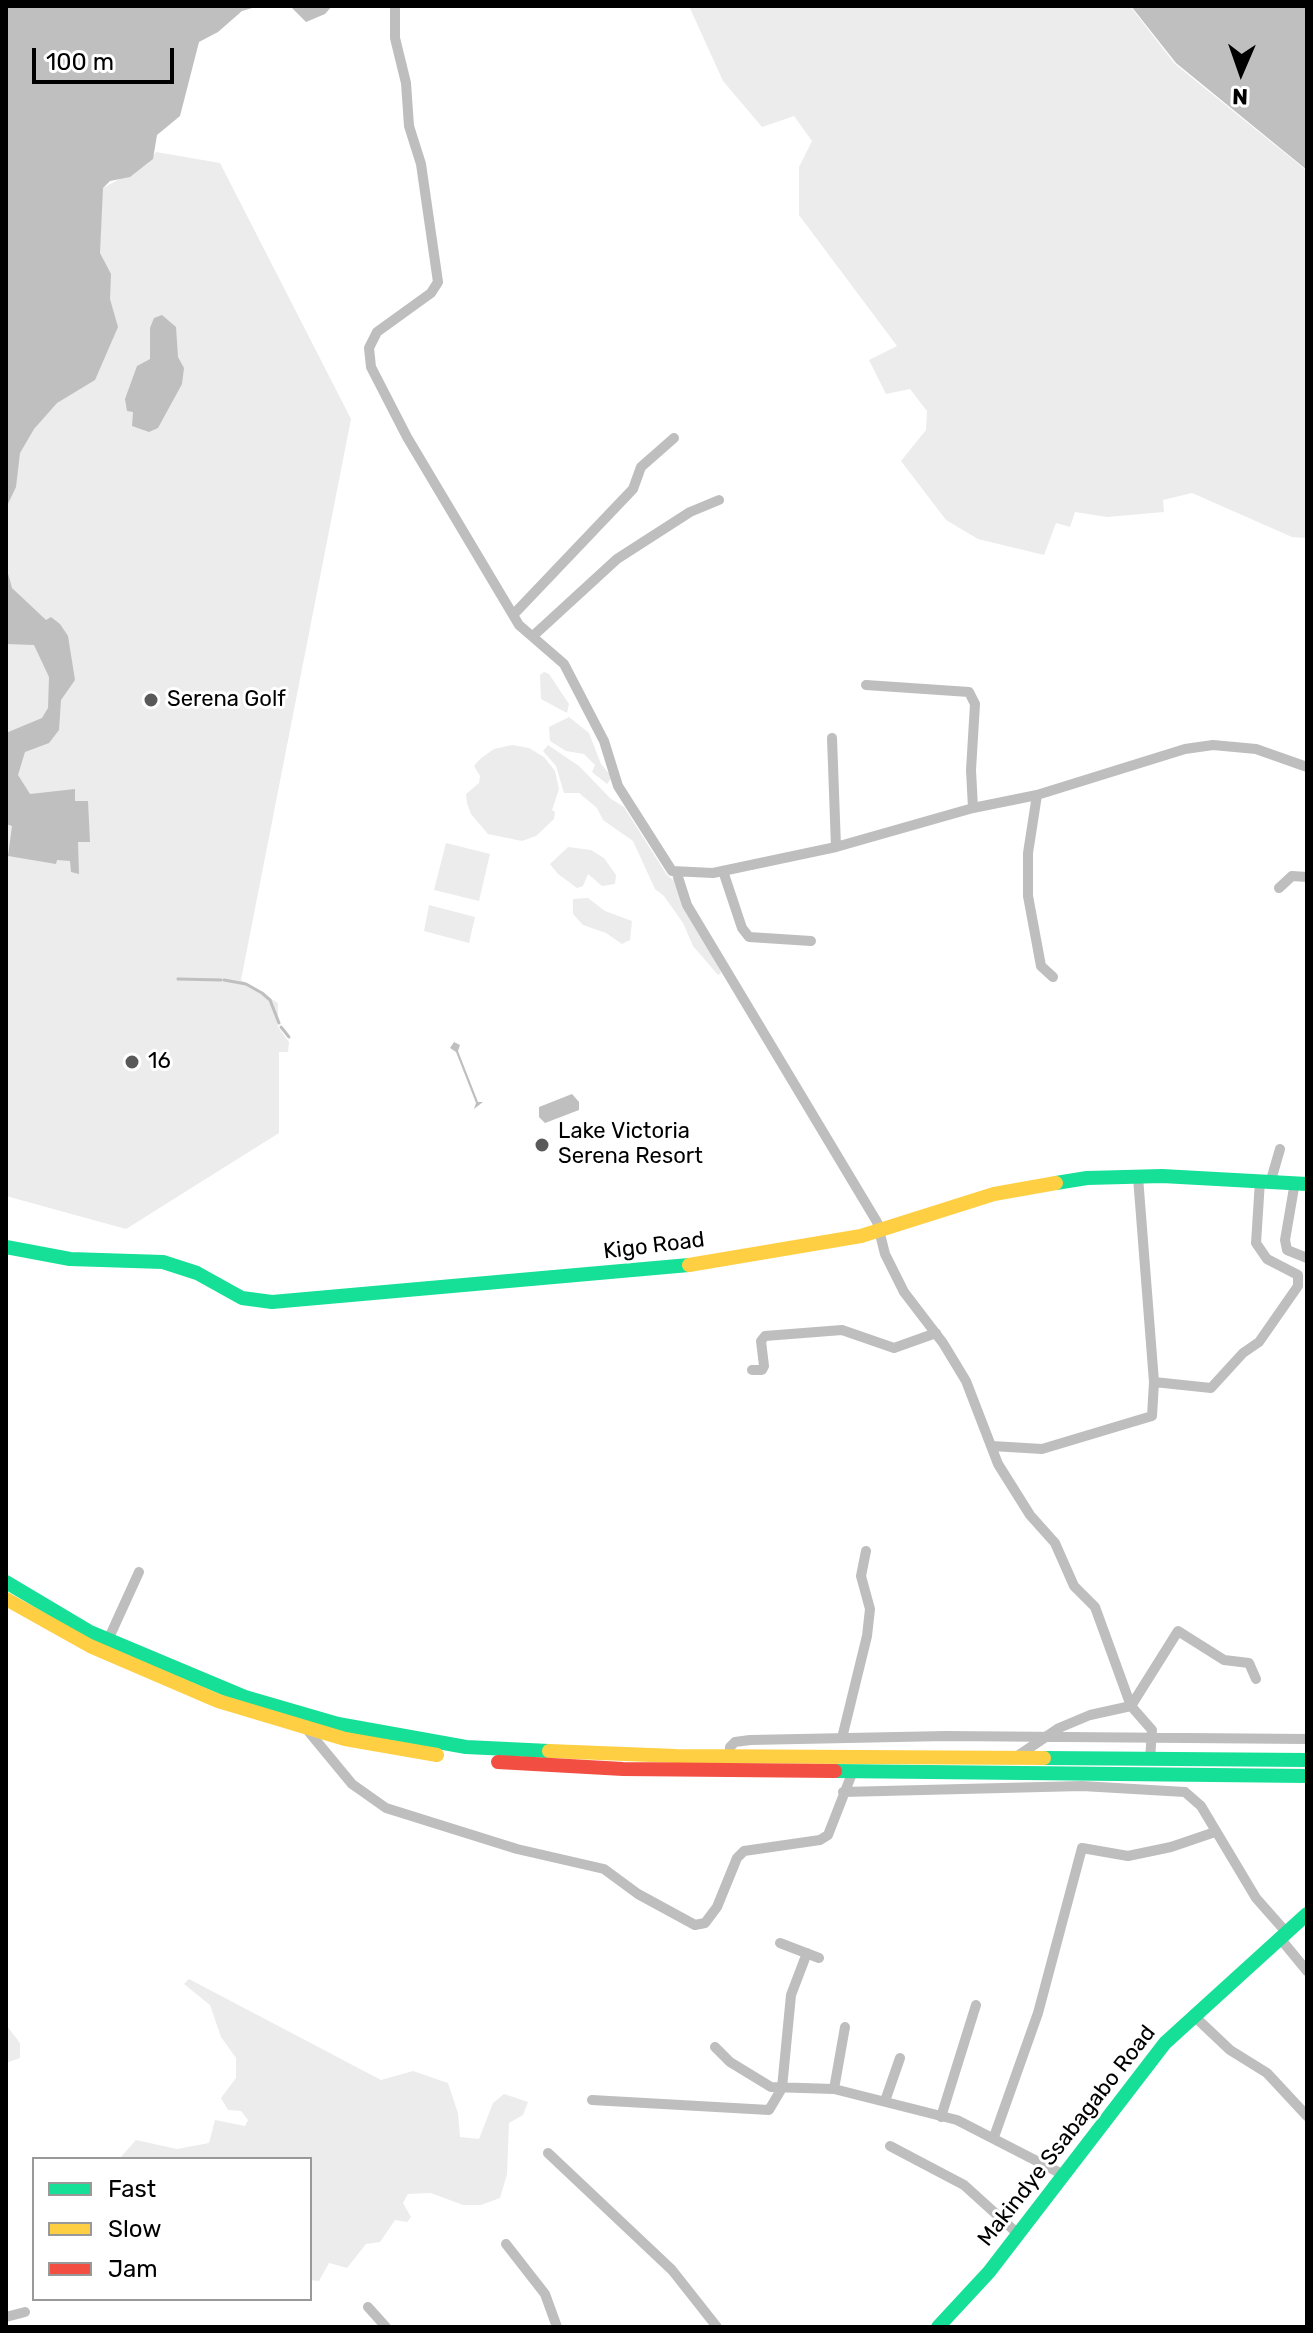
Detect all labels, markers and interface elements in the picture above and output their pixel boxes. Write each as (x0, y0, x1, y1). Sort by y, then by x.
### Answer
scale bar (36, 32, 178, 82)
north arrow (1201, 32, 1281, 112)
text: 100 m (46, 48, 114, 76)
text: N (1232, 83, 1249, 110)
place label: Serena Golf (167, 687, 286, 713)
marker: Serena Golf (142, 691, 160, 709)
place label: 16 (148, 1049, 171, 1075)
marker: 16 (123, 1053, 141, 1071)
place label: Lake Victoria Serena Resort (558, 1119, 703, 1170)
marker: Lake Victoria Serena Resort (533, 1136, 551, 1154)
street label: Kigo Road (602, 1227, 706, 1265)
street label: Makindye Ssabagabo Road (973, 2020, 1161, 2252)
legend (32, 2157, 312, 2301)
text: Fast (108, 2175, 156, 2203)
text: Slow (108, 2215, 161, 2243)
text: Jam (108, 2255, 158, 2283)

